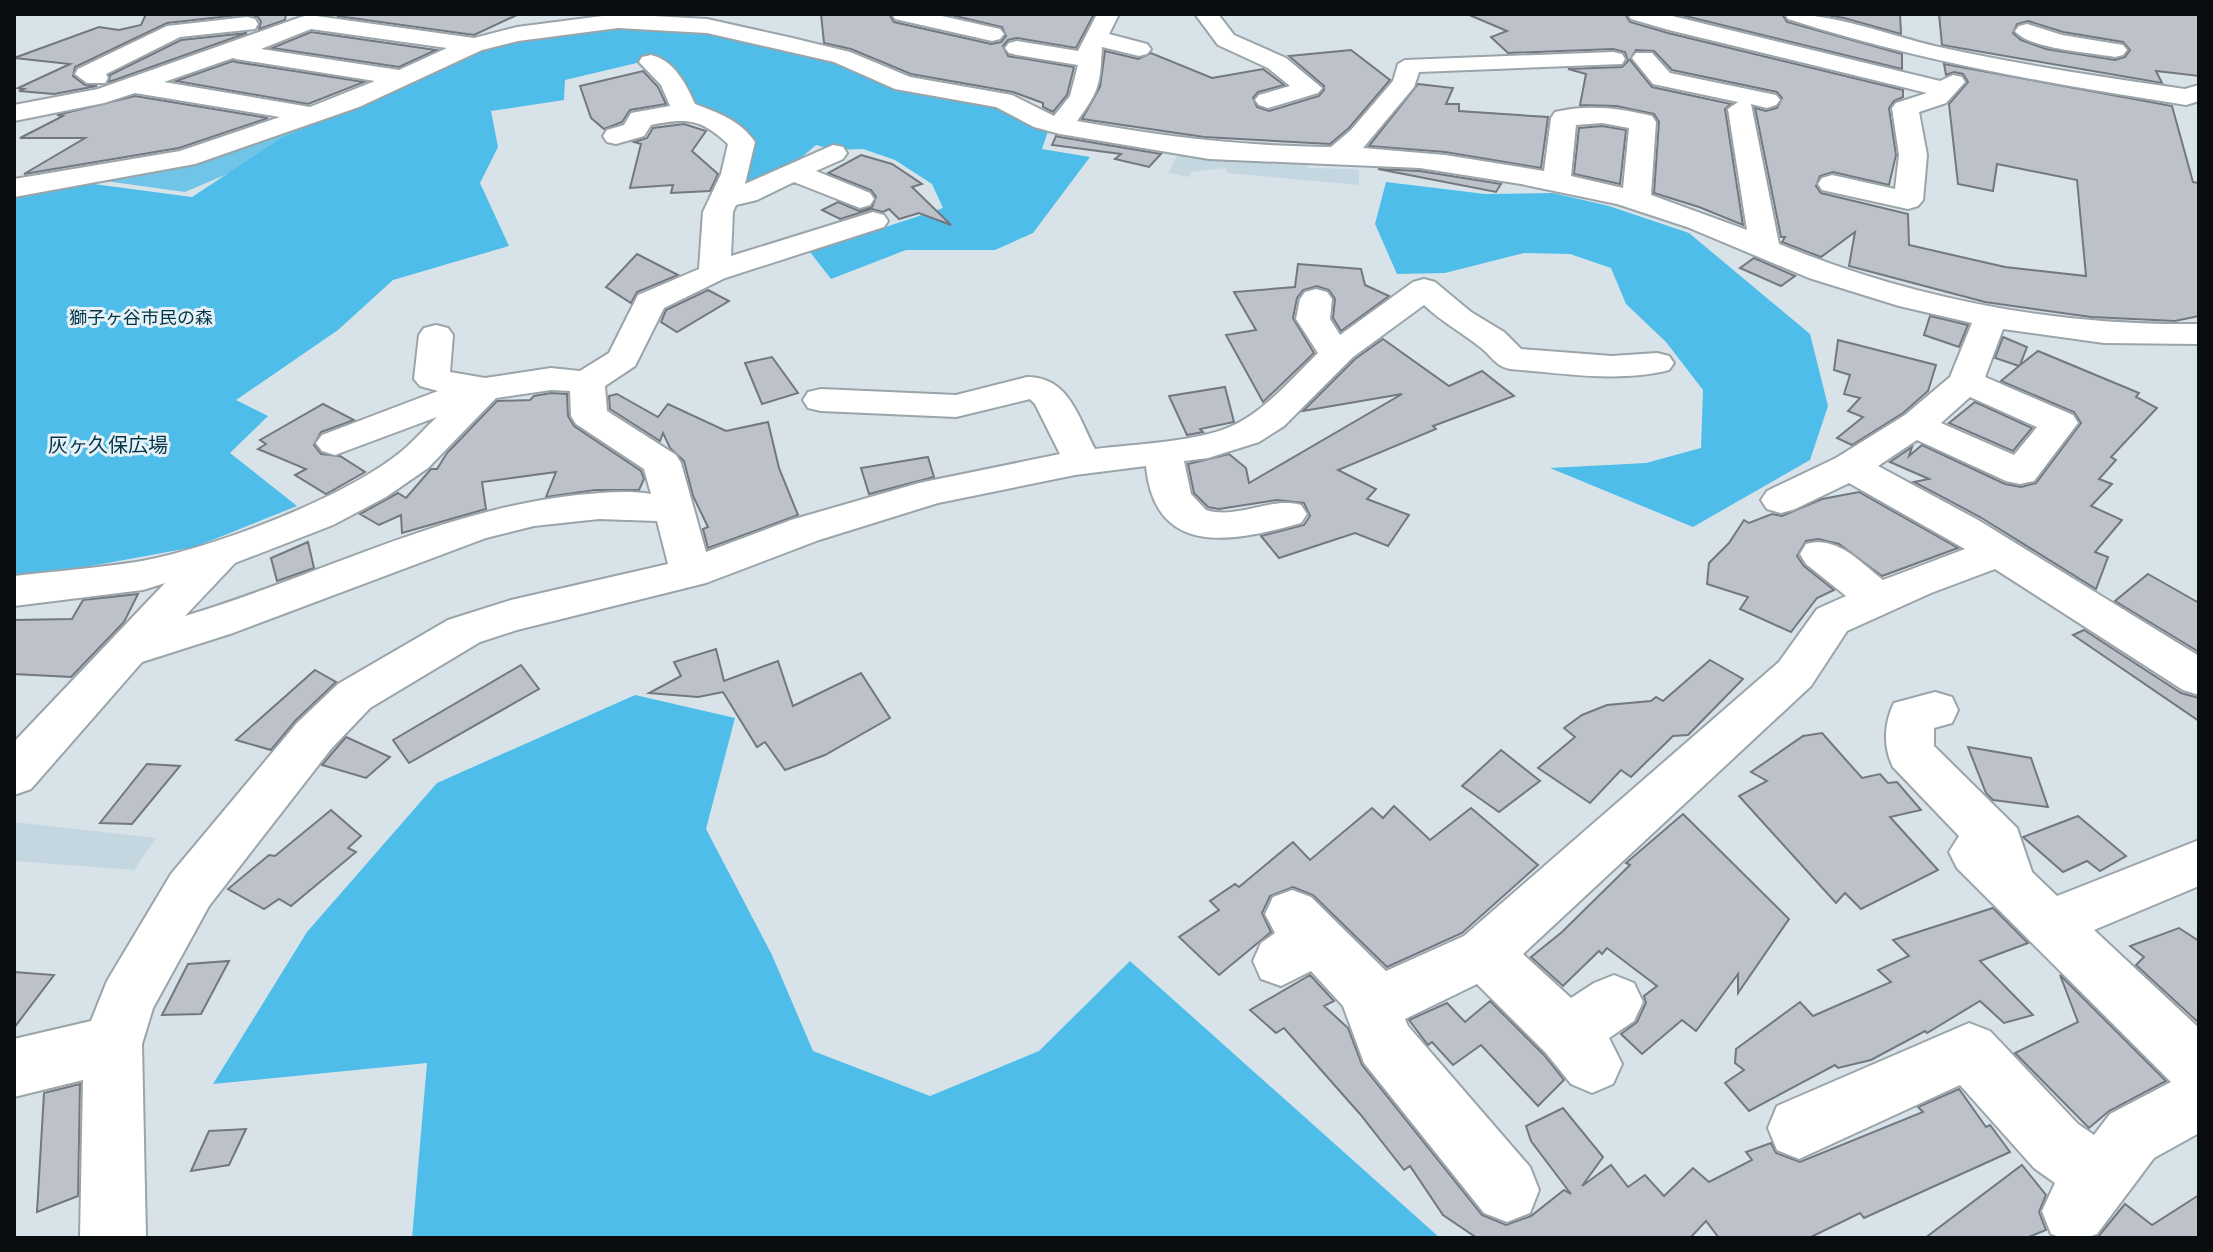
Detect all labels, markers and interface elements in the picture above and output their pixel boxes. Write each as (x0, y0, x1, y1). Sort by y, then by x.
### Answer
park label: 獅子ヶ谷市民の森 (69, 307, 213, 329)
park label: 灰ヶ久保広場 (48, 433, 168, 457)

